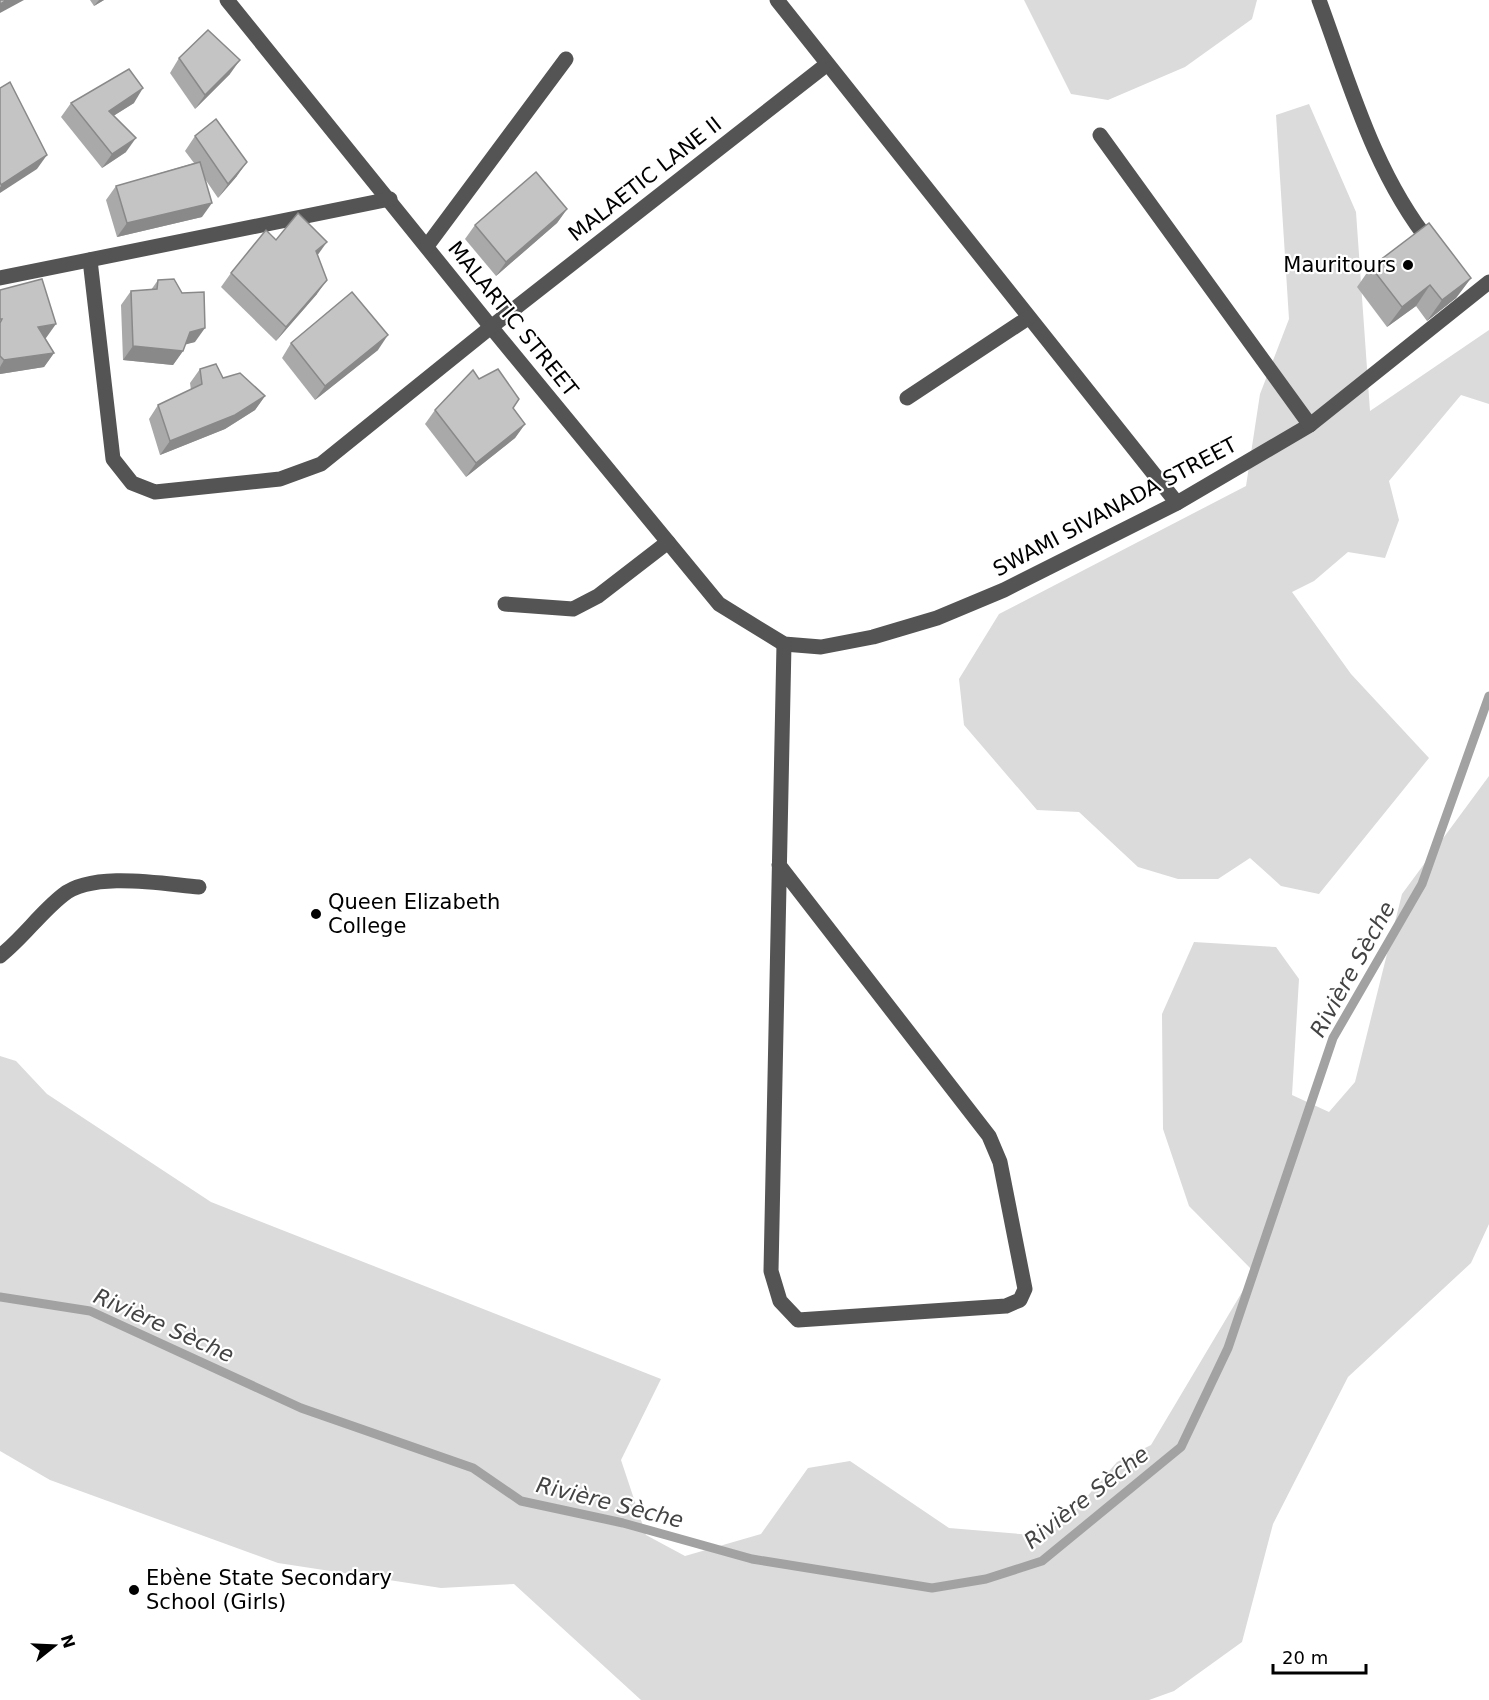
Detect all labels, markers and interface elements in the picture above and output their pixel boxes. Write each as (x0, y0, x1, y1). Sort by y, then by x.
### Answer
street label: MALAETIC LANE II (564, 112, 726, 246)
street label: MALARTIC STREET (443, 237, 583, 402)
place label: Mauritours (1283, 253, 1396, 277)
marker: Mauritours (1401, 258, 1415, 272)
street label: SWAMI SIVANADA STREET (989, 432, 1241, 582)
place label: Queen Elizabeth College (328, 890, 500, 938)
water label: Rivière Sèche (1305, 897, 1400, 1041)
marker: Queen Elizabeth College (309, 907, 323, 921)
water label: Rivière Sèche (90, 1283, 238, 1368)
water label: Rivière Sèche (1019, 1441, 1153, 1554)
water label: Rivière Sèche (534, 1472, 686, 1533)
place label: Ebène State Secondary School (Girls) (146, 1566, 392, 1614)
marker: Ebène State Secondary School (Girls) (127, 1583, 141, 1597)
north arrow (24, 1616, 84, 1676)
text: N (57, 1632, 79, 1651)
scale bar (1273, 1637, 1366, 1675)
text: 20 m (1282, 1647, 1328, 1668)

